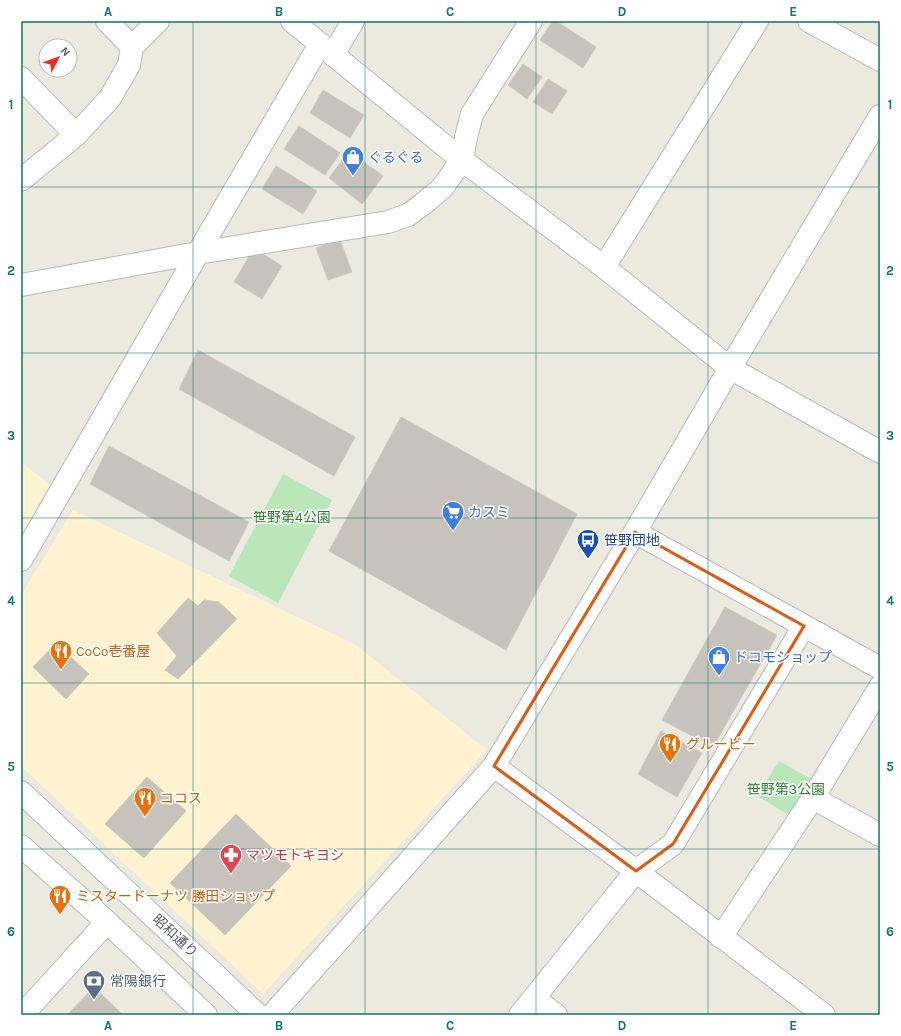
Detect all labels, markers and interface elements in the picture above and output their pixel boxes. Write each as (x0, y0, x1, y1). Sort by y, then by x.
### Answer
text: A (104, 4, 112, 19)
text: B (275, 4, 283, 19)
text: C (446, 4, 454, 19)
text: D (618, 4, 627, 19)
text: E (789, 4, 797, 19)
north arrow (38, 38, 78, 78)
text: N (58, 45, 73, 59)
text: 1 (9, 97, 13, 112)
text: 1 (888, 97, 892, 112)
shop icon: ぐるぐる (340, 144, 366, 177)
place label: ぐるぐる (368, 149, 423, 166)
text: 2 (7, 263, 15, 278)
text: 2 (886, 263, 894, 278)
text: 3 (7, 428, 15, 443)
text: 3 (886, 428, 894, 443)
supermarket icon: カスミ (440, 499, 466, 532)
place label: カスミ (468, 504, 510, 521)
park label: 笹野第4公園 (253, 509, 331, 526)
bus stop icon: 笹野団地 (575, 527, 601, 560)
place label: 笹野団地 (604, 532, 660, 549)
text: 4 (7, 593, 15, 608)
text: 4 (886, 593, 894, 608)
restaurant icon: CoCo壱番屋 (48, 638, 74, 671)
place label: CoCo壱番屋 (76, 643, 150, 660)
shop icon: ドコモショップ (706, 644, 732, 677)
place label: ドコモショップ (734, 649, 832, 666)
restaurant icon: グルービー (657, 731, 683, 764)
place label: グルービー (686, 736, 756, 753)
text: 5 (7, 759, 15, 774)
text: 5 (886, 759, 894, 774)
park label: 笹野第3公園 (747, 781, 825, 798)
restaurant icon: ココス (132, 785, 158, 818)
place label: ココス (160, 790, 202, 807)
pharmacy icon: マツモトキヨシ (218, 842, 244, 875)
place label: マツモトキヨシ (246, 847, 344, 864)
restaurant icon: ミスタードーナツ 勝田ショップ (47, 883, 73, 916)
place label: ミスタードーナツ 勝田ショップ (76, 888, 275, 905)
street label: 昭和通り (149, 911, 201, 961)
text: 6 (7, 924, 15, 939)
text: 6 (886, 924, 894, 939)
bank icon: 常陽銀行 (81, 968, 107, 1001)
place label: 常陽銀行 (110, 973, 166, 990)
text: A (104, 1018, 112, 1033)
text: B (275, 1018, 283, 1033)
text: C (446, 1018, 454, 1033)
text: D (618, 1018, 627, 1033)
text: E (789, 1018, 797, 1033)

